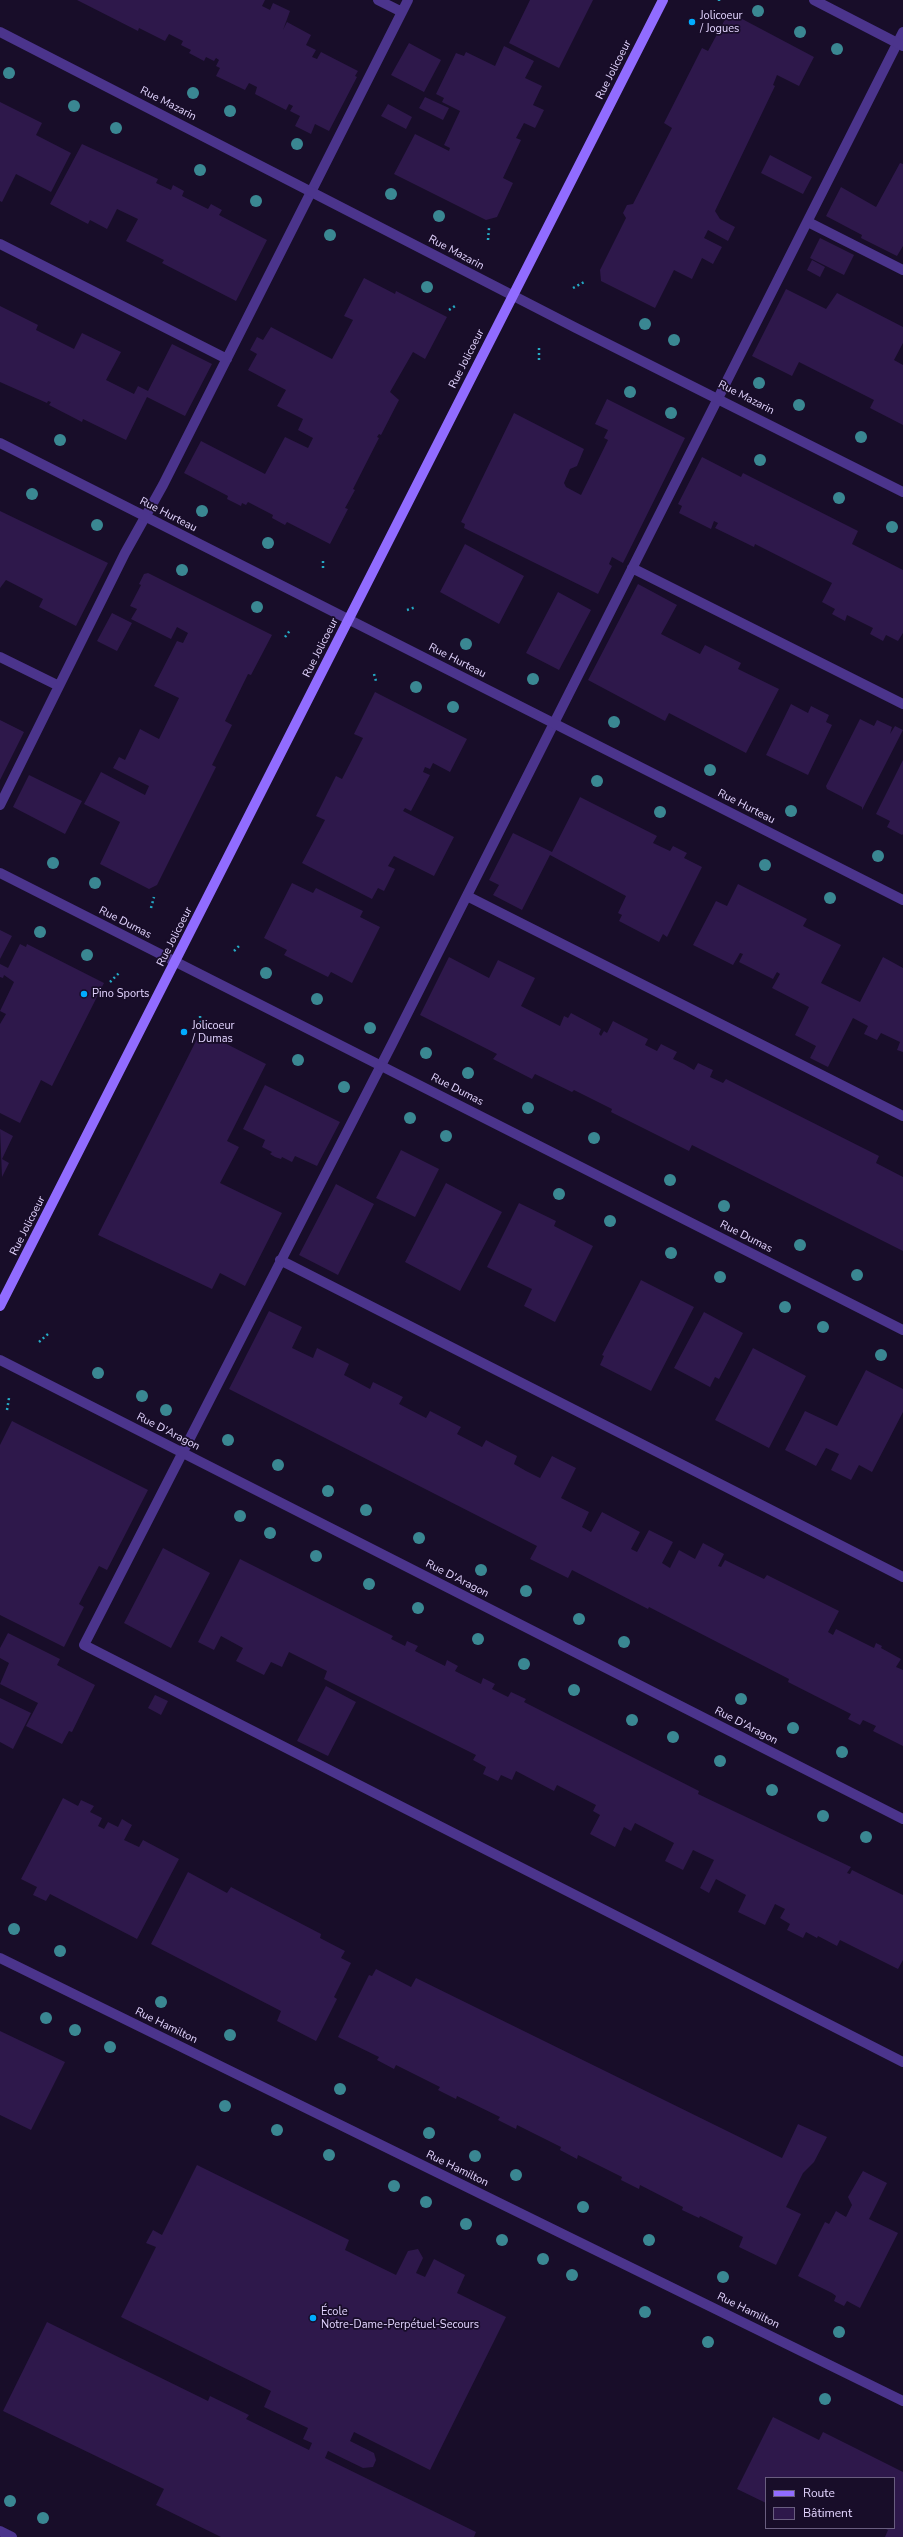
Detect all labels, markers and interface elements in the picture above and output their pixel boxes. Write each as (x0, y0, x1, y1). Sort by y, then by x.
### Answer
place label: Jolicoeur / Jogues (700, 9, 743, 35)
marker: Jolicoeur / Jogues (687, 17, 697, 27)
street label: Rue Jolicoeur (593, 38, 635, 102)
street label: Rue Mazarin (138, 84, 198, 124)
street label: Rue Mazarin (426, 233, 486, 273)
street label: Rue Jolicoeur (446, 327, 488, 391)
street label: Rue Mazarin (716, 378, 776, 418)
street label: Rue Hurteau (137, 495, 199, 535)
street label: Rue Jolicoeur (300, 616, 342, 680)
street label: Rue Hurteau (426, 641, 488, 681)
street label: Rue Hurteau (715, 787, 777, 827)
street label: Rue Dumas (97, 904, 153, 942)
street label: Rue Jolicoeur (154, 905, 196, 969)
place label: Pino Sports (92, 987, 149, 1001)
marker: Pino Sports (79, 989, 89, 999)
place label: Jolicoeur / Dumas (192, 1019, 235, 1045)
marker: Jolicoeur / Dumas (179, 1027, 189, 1037)
street label: Rue Dumas (429, 1071, 485, 1109)
street label: Rue Jolicoeur (7, 1194, 49, 1258)
street label: Rue Dumas (718, 1218, 774, 1256)
street label: Rue D'Aragon (134, 1410, 202, 1454)
street label: Rue D'Aragon (423, 1557, 491, 1601)
street label: Rue D'Aragon (712, 1704, 780, 1748)
street label: Rue Hamilton (133, 2005, 199, 2047)
street label: Rue Hamilton (424, 2148, 490, 2190)
street label: Rue Hamilton (715, 2290, 781, 2332)
place label: École Notre-Dame-Perpétuel-Secours (321, 2305, 479, 2331)
marker: École Notre-Dame-Perpétuel-Secours (308, 2313, 318, 2323)
legend (765, 2477, 895, 2529)
text: Route (803, 2485, 835, 2501)
text: Bâtiment (803, 2505, 852, 2521)

